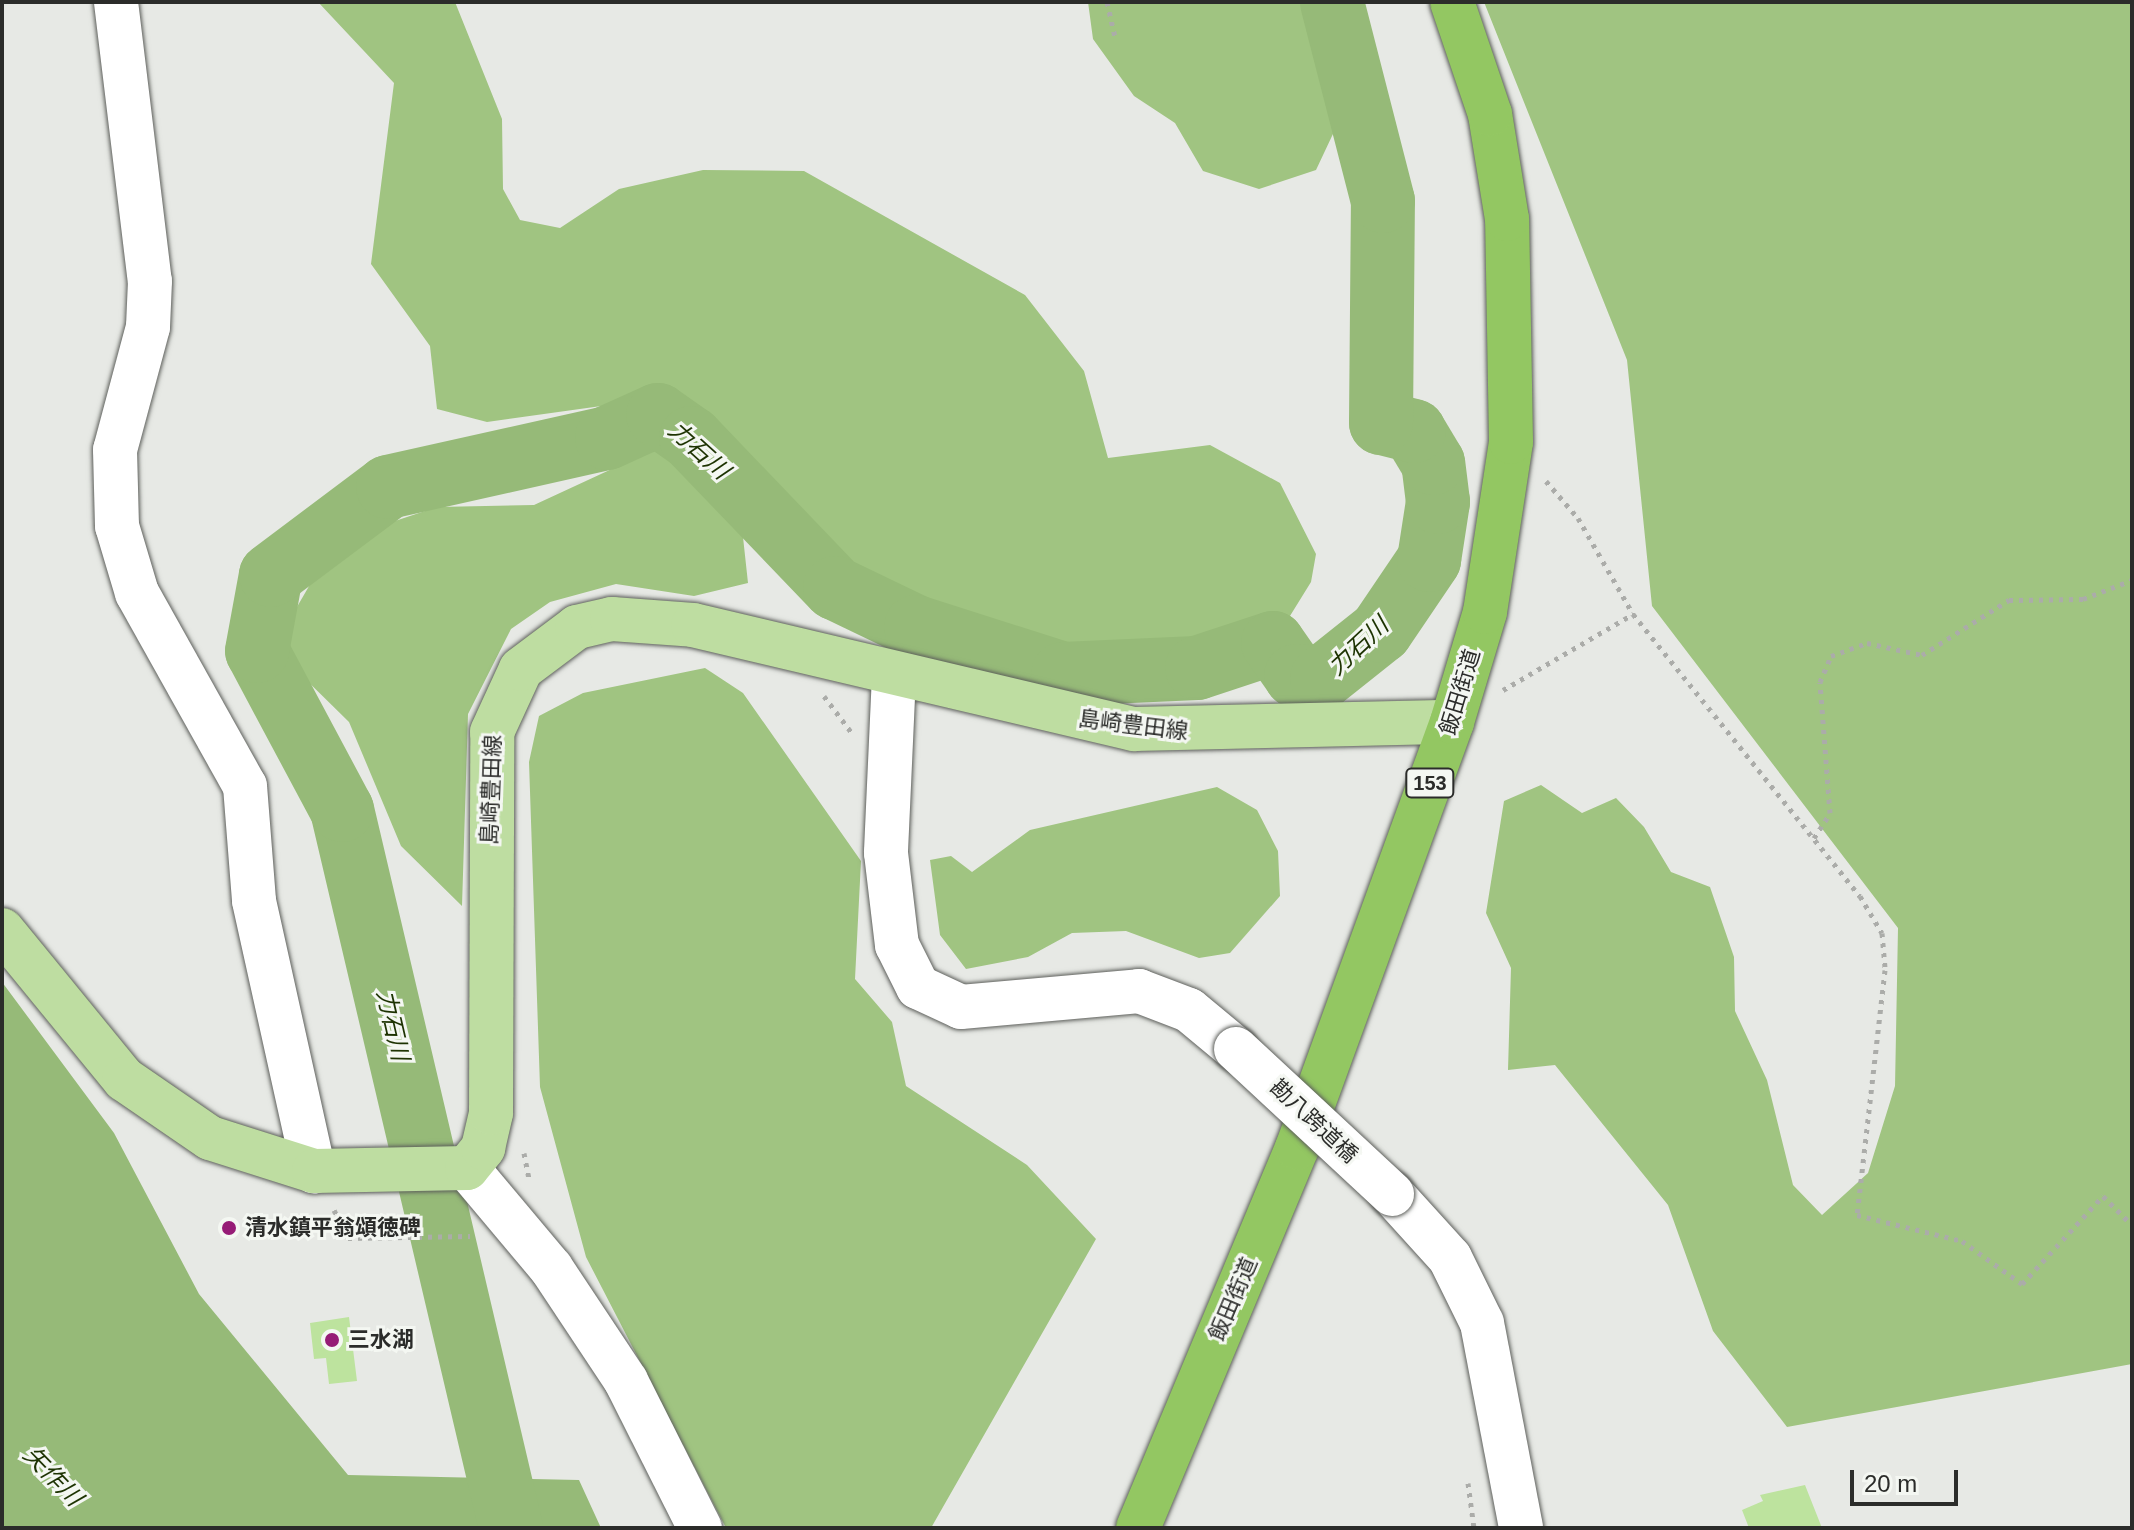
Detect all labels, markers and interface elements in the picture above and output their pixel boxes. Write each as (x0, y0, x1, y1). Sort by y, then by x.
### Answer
water label: 力石川 (663, 415, 735, 485)
water label: 力石川 (1322, 611, 1394, 681)
street label: 飯田街道 (1435, 646, 1485, 738)
street label: 島崎豊田線 (1077, 705, 1189, 745)
street label: 島崎豊田線 (476, 735, 506, 845)
road number: 153 (1404, 767, 1456, 799)
water label: 力石川 (371, 987, 415, 1063)
street label: 勘八跨道橋 (1265, 1074, 1363, 1168)
place label: 清水鎮平翁頌徳碑 (245, 1215, 421, 1241)
marker: 清水鎮平翁頌徳碑 (220, 1219, 238, 1237)
street label: 飯田街道 (1204, 1253, 1262, 1345)
place label: 三水湖 (348, 1327, 414, 1353)
marker: 三水湖 (323, 1331, 341, 1349)
water label: 矢作川 (18, 1440, 88, 1512)
scale bar (1854, 1454, 1962, 1504)
text: 20 m (1864, 1470, 1917, 1497)

